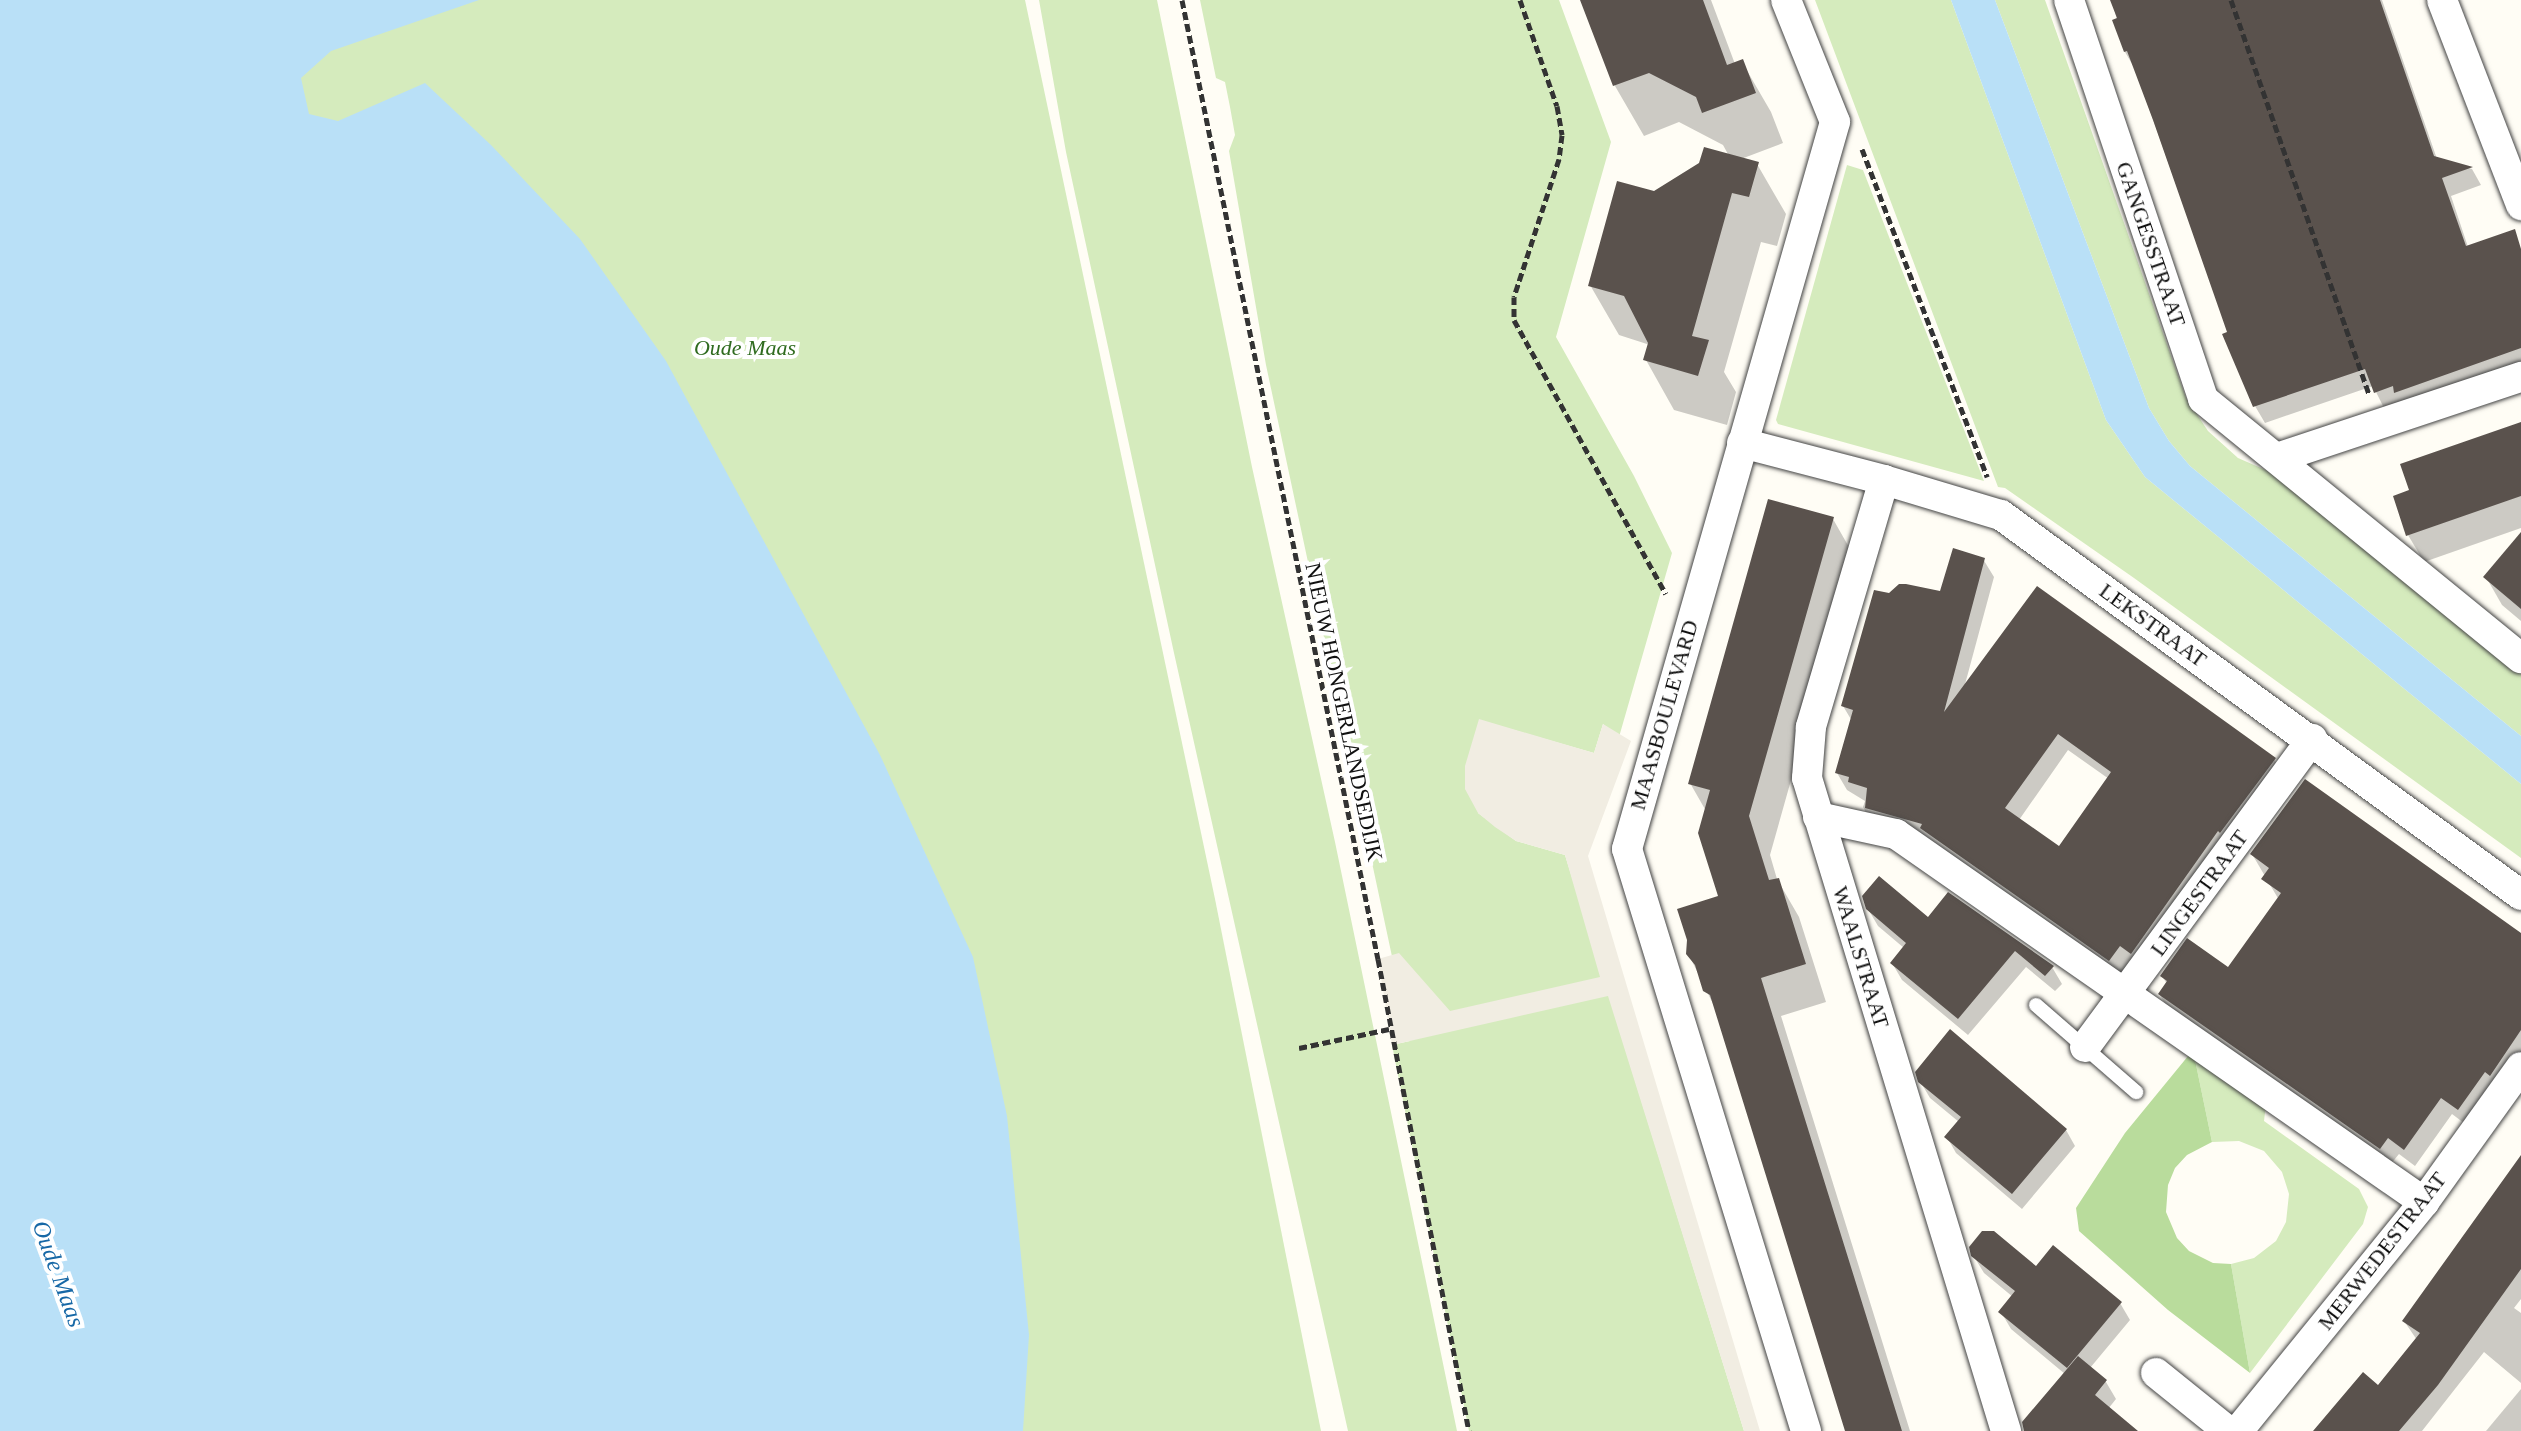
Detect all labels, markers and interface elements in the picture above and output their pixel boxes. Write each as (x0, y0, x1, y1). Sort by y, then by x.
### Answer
street label: GANGESSTRAAT (2110, 158, 2192, 330)
park label: Oude Maas (694, 335, 796, 361)
street label: NIEUW HONGERLANDSEDIJK (1299, 560, 1389, 864)
street label: LEKSTRAAT (2094, 577, 2212, 673)
street label: MAASBOULEVARD (1624, 617, 1704, 813)
street label: LINGESTRAAT (2145, 825, 2253, 961)
street label: WAALSTRAAT (1827, 883, 1895, 1031)
street label: MERWEDESTRAAT (2312, 1167, 2452, 1335)
water label: Oude Maas (25, 1217, 91, 1331)

